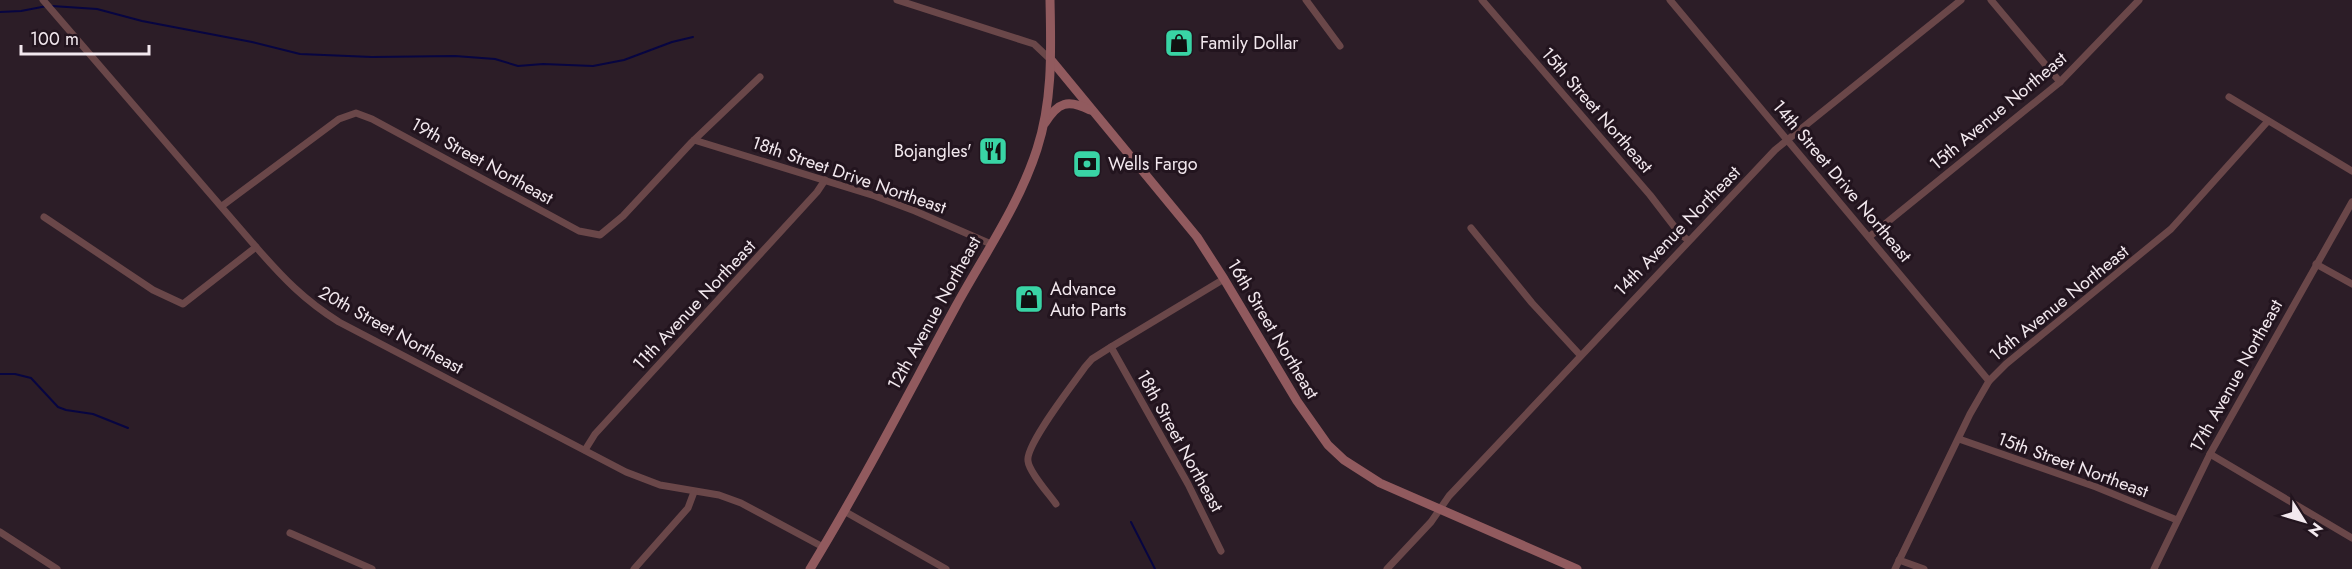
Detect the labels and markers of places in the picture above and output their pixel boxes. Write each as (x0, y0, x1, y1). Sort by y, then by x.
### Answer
shop icon: Family Dollar (1163, 27, 1195, 59)
place label: Family Dollar (1200, 30, 1299, 56)
restaurant icon: Bojangles' (977, 135, 1009, 167)
place label: Bojangles' (894, 138, 972, 164)
bank icon: Wells Fargo (1071, 148, 1103, 180)
place label: Wells Fargo (1108, 151, 1198, 177)
place label: Advance Auto Parts (1050, 276, 1126, 323)
shop icon: Advance Auto Parts (1013, 283, 1045, 315)

